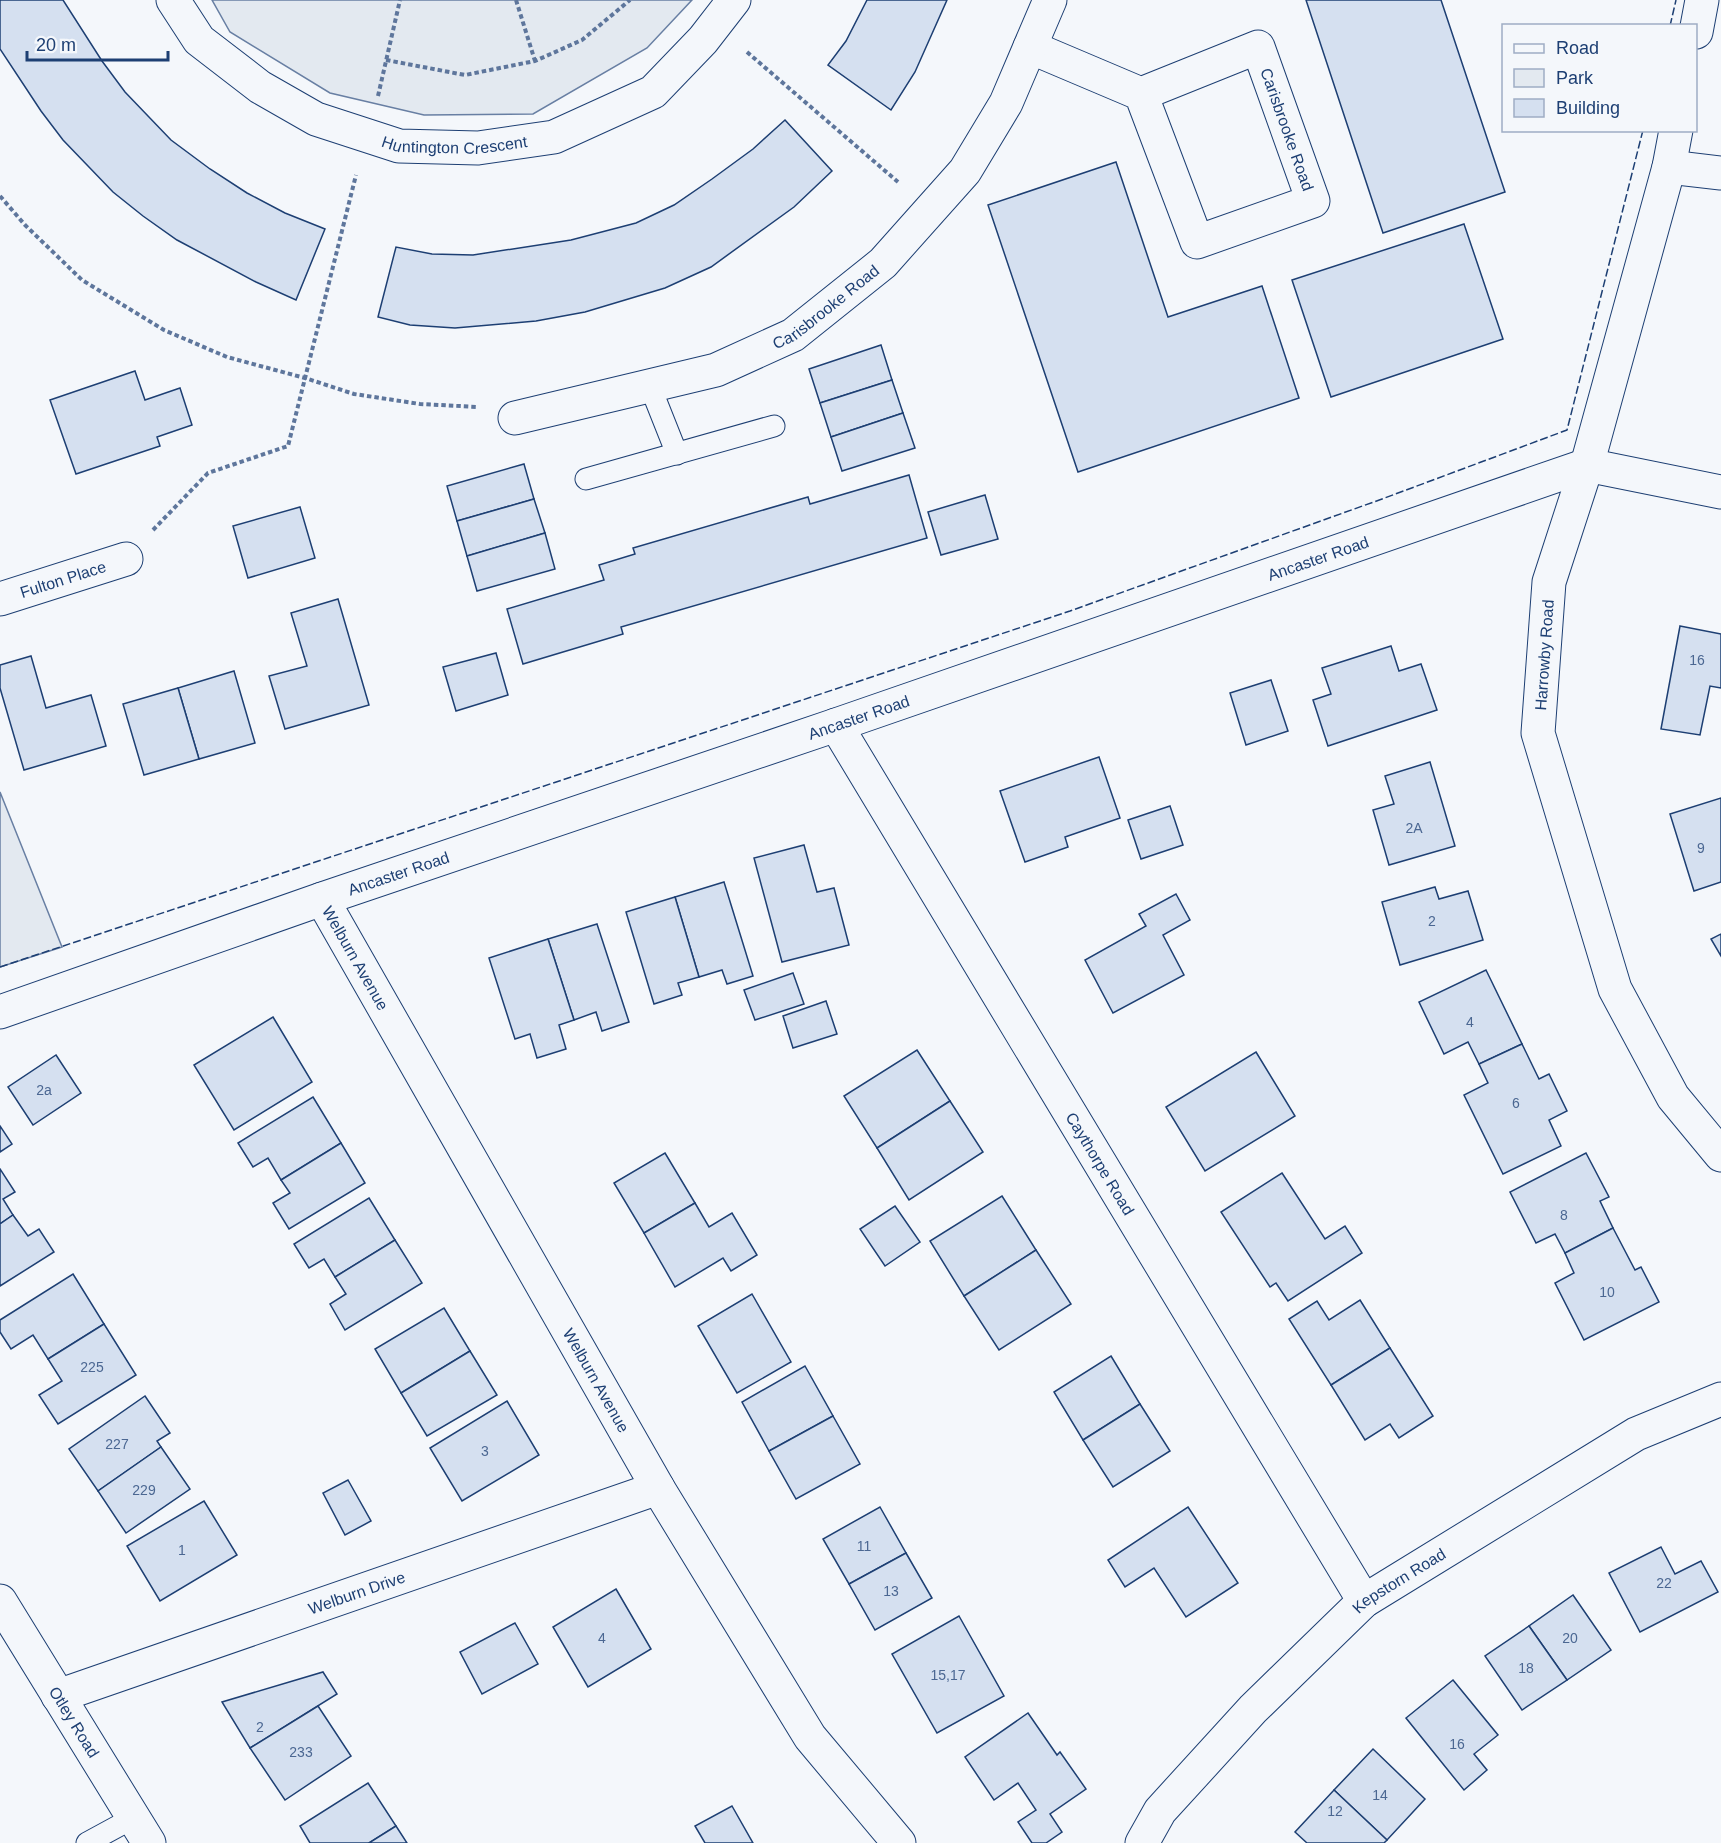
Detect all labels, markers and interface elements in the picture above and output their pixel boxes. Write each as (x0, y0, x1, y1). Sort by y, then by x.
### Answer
scale bar (27, 24, 168, 62)
legend (1502, 24, 1697, 132)
text: 20 m (36, 35, 76, 55)
text: Road (1556, 38, 1599, 58)
street label: Carisbrooke Road (1257, 66, 1317, 193)
text: Park (1556, 68, 1594, 88)
text: Building (1556, 98, 1620, 118)
street label: Huntington Crescent (380, 133, 529, 157)
street label: Carisbrooke Road (770, 262, 882, 352)
street label: Ancaster Road (1265, 533, 1371, 584)
street label: Fulton Place (18, 558, 108, 601)
street label: Harrowby Road (1532, 599, 1557, 711)
house number: 16 (1689, 652, 1705, 668)
street label: Ancaster Road (806, 692, 912, 743)
house number: 2A (1405, 820, 1423, 836)
house number: 9 (1697, 840, 1705, 856)
street label: Ancaster Road (346, 849, 452, 899)
street label: Welburn Avenue (319, 903, 392, 1013)
house number: 2 (1428, 913, 1436, 929)
house number: 4 (1466, 1014, 1474, 1030)
house number: 2a (36, 1082, 52, 1098)
house number: 6 (1512, 1095, 1520, 1111)
street label: Caythorpe Road (1062, 1109, 1137, 1218)
house number: 8 (1560, 1207, 1568, 1223)
house number: 10 (1599, 1284, 1615, 1300)
street label: Welburn Avenue (560, 1325, 632, 1436)
house number: 225 (80, 1359, 104, 1375)
house number: 227 (105, 1436, 129, 1452)
house number: 3 (481, 1443, 489, 1459)
house number: 229 (132, 1482, 156, 1498)
house number: 11 (857, 1538, 871, 1554)
house number: 1 (178, 1542, 186, 1558)
street label: Kepstorn Road (1349, 1545, 1449, 1617)
street label: Welburn Drive (306, 1568, 407, 1618)
house number: 22 (1656, 1575, 1672, 1591)
house number: 13 (883, 1583, 899, 1599)
house number: 4 (598, 1630, 606, 1646)
house number: 20 (1562, 1630, 1578, 1646)
house number: 18 (1518, 1660, 1534, 1676)
house number: 15,17 (930, 1667, 966, 1683)
street label: Otley Road (46, 1684, 102, 1761)
house number: 2 (256, 1719, 264, 1735)
house number: 16 (1449, 1736, 1465, 1752)
house number: 233 (289, 1744, 313, 1760)
house number: 14 (1372, 1787, 1388, 1803)
house number: 12 (1327, 1803, 1343, 1819)

